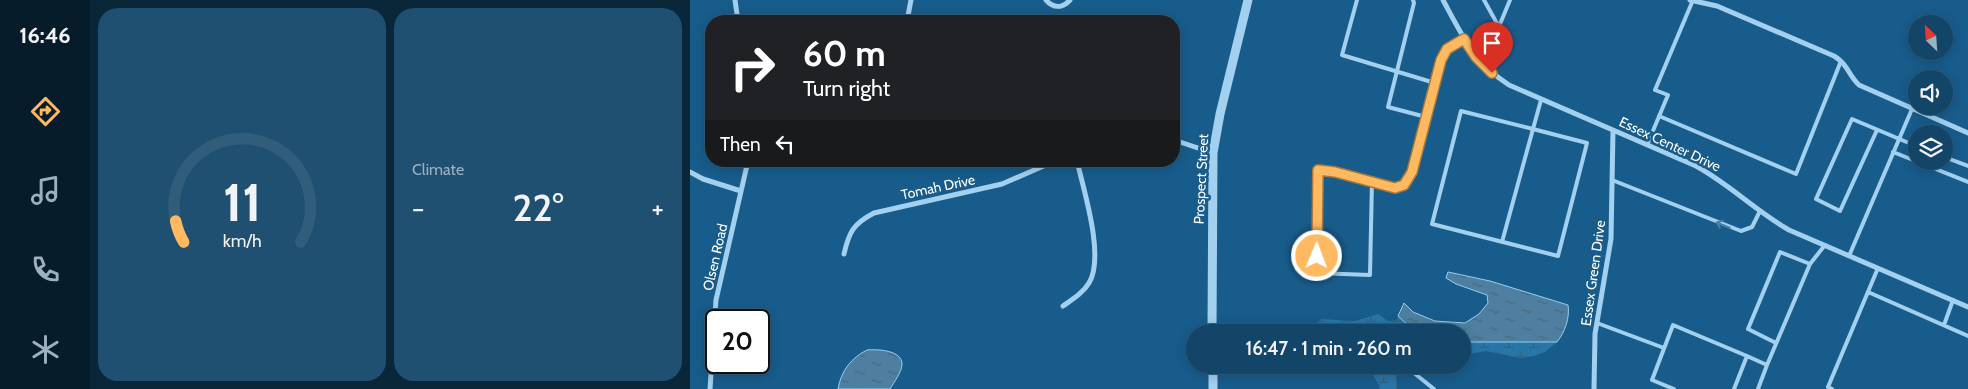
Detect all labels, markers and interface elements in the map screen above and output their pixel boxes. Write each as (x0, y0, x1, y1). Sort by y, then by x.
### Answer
north arrow (1908, 15, 1952, 60)
map controls (1908, 15, 1953, 170)
text: 16:46 (19, 22, 71, 49)
pin (1471, 22, 1513, 73)
icon: arrive (1478, 29, 1506, 57)
text: 60 m (803, 32, 886, 75)
icon: right (720, 35, 785, 100)
button: sound (1908, 70, 1953, 115)
text: Turn right (803, 75, 890, 102)
icon: directions (28, 94, 63, 129)
street label: Essex Center Drive (1616, 113, 1724, 175)
button: layers (1908, 125, 1953, 170)
icon: left (771, 130, 799, 158)
text: Then (720, 133, 761, 156)
street label: Prospect Street (1190, 133, 1212, 225)
text: Climate (412, 160, 464, 179)
street label: Tomah Drive (899, 170, 977, 204)
text: 11 (223, 171, 261, 234)
icon: music (28, 173, 63, 208)
text: 22° (512, 184, 564, 231)
text: − (412, 191, 424, 225)
text: + (652, 191, 664, 225)
street label: Essex Green Drive (1577, 219, 1609, 327)
one-way arrow (1715, 219, 1730, 228)
street label: Olsen Road (699, 222, 731, 292)
position arrow (1290, 229, 1342, 281)
text: km/h (222, 230, 262, 251)
icon: phone (28, 252, 63, 287)
speed limit sign: 20 (705, 309, 770, 374)
icon: climate (28, 332, 63, 367)
text: 16:47 · 1 min · 260 m (1245, 337, 1412, 360)

